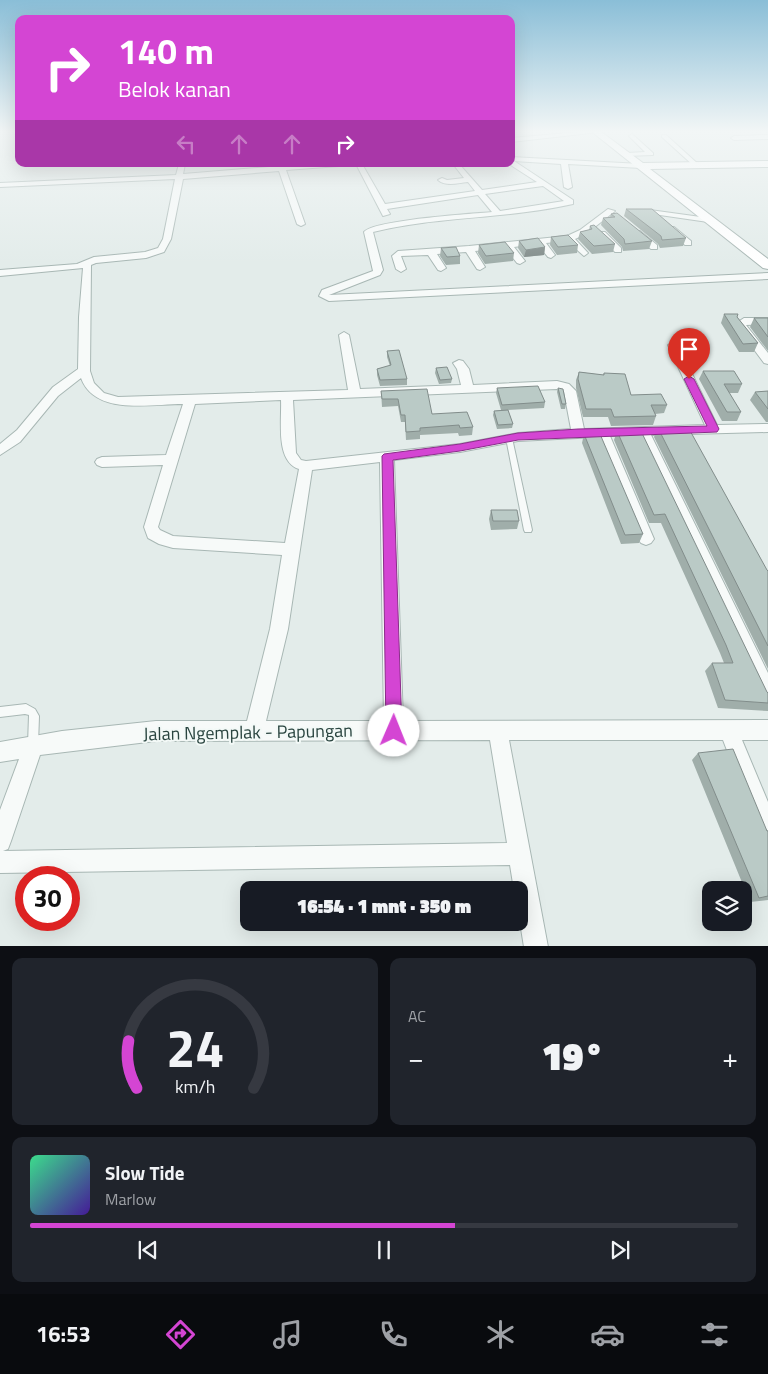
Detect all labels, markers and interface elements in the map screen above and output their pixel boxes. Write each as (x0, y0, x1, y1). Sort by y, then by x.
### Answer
text: 140 m (118, 24, 214, 78)
icon: right (35, 35, 100, 100)
text: Belok kanan (118, 72, 231, 106)
icon: left (172, 130, 200, 158)
icon: ahead (225, 130, 253, 158)
icon: ahead (278, 130, 306, 158)
icon: right (331, 130, 359, 158)
pin (668, 328, 710, 379)
icon: arrive (675, 335, 703, 363)
position arrow (367, 704, 419, 756)
street label: Jalan Ngemplak - Papungan (143, 717, 353, 747)
speed limit sign: 30 (15, 866, 80, 931)
map controls (702, 881, 752, 931)
button: layers (702, 881, 752, 931)
text: 16:54 · 1 mnt · 350 m (297, 891, 471, 920)
text: AC (408, 1004, 426, 1028)
text: 24 (166, 1008, 224, 1087)
text: 19° (542, 1027, 604, 1085)
text: − (408, 1036, 424, 1079)
text: + (722, 1036, 738, 1079)
text: km/h (175, 1073, 215, 1100)
text: Slow Tide (105, 1158, 184, 1187)
text: Marlow (105, 1187, 156, 1211)
icon: previous (134, 1236, 162, 1264)
icon: pause (370, 1236, 398, 1264)
icon: next (606, 1236, 634, 1264)
text: 16:53 (36, 1317, 91, 1351)
icon: directions (163, 1317, 198, 1352)
icon: music (270, 1317, 305, 1352)
icon: phone (376, 1317, 411, 1352)
icon: climate (483, 1317, 518, 1352)
icon: car (590, 1317, 625, 1352)
icon: filters (697, 1317, 732, 1352)

